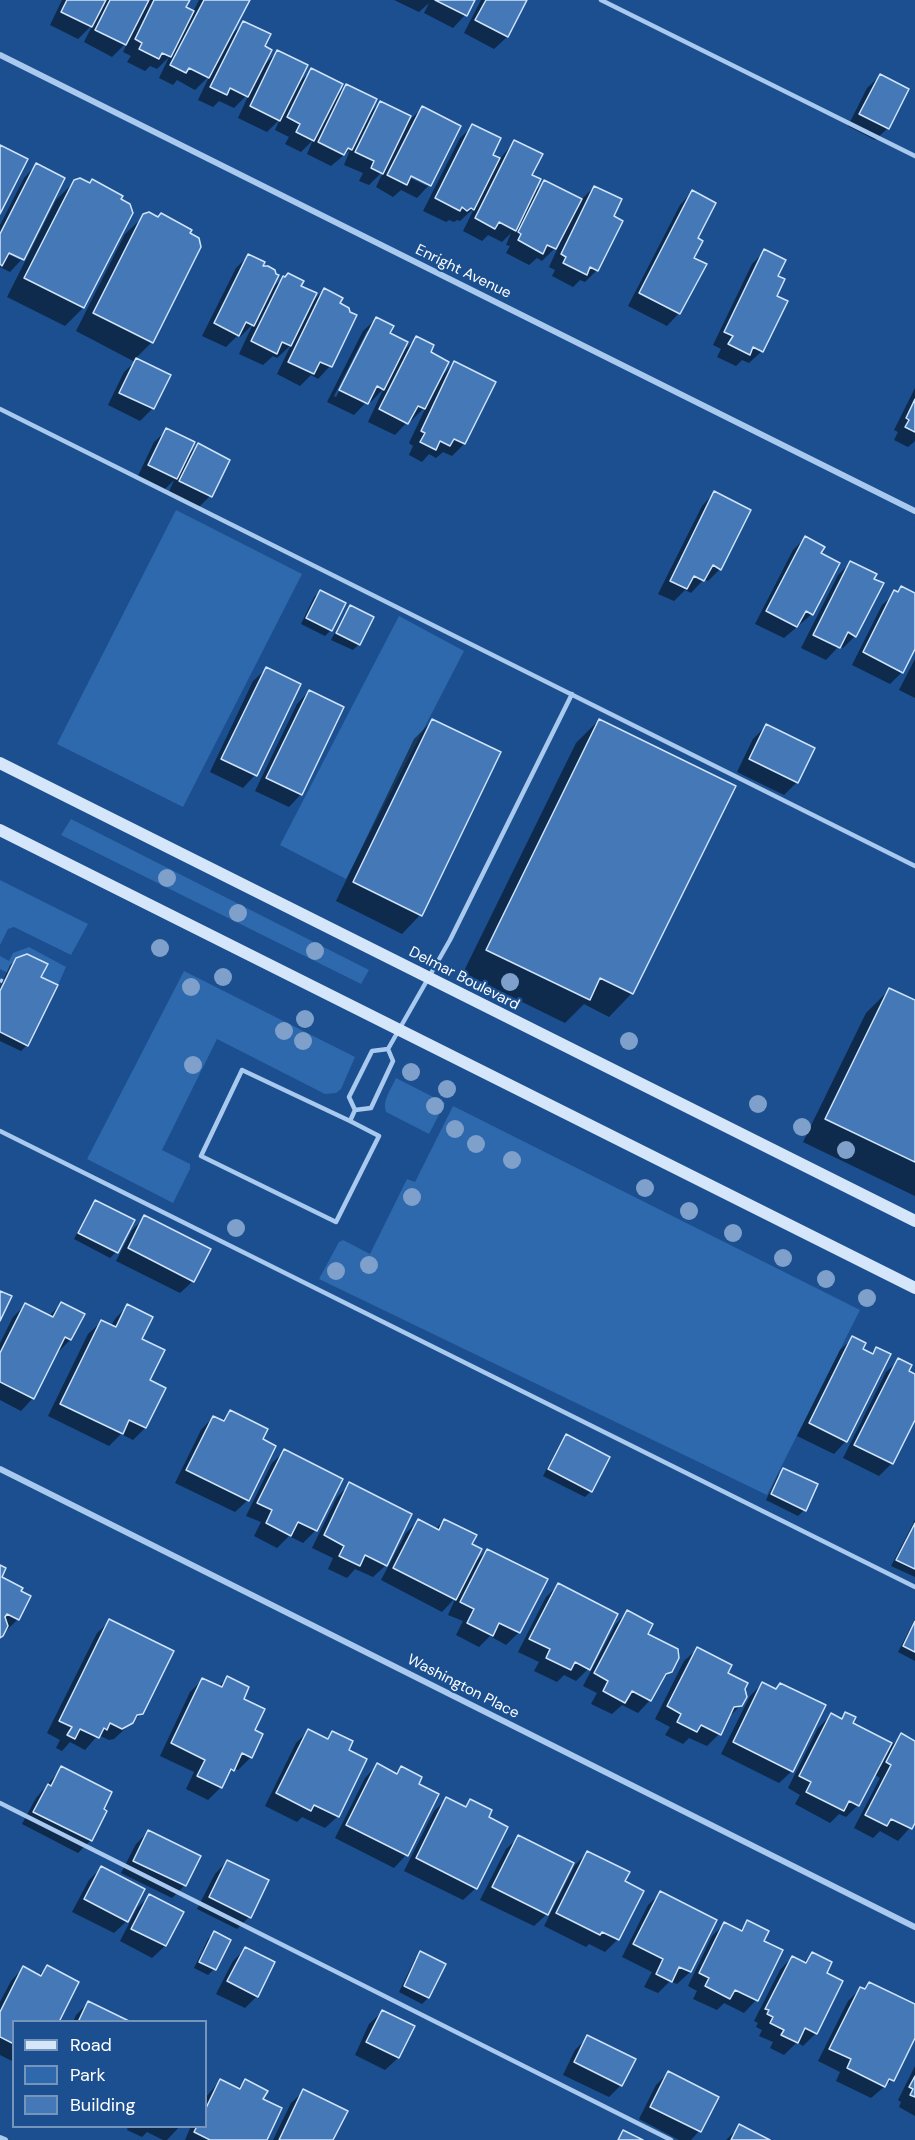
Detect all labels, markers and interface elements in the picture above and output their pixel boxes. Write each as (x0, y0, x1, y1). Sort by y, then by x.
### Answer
street label: Enright Avenue (412, 241, 514, 303)
street label: Delmar Boulevard (406, 943, 522, 1015)
street label: Washington Place (404, 1651, 522, 1723)
legend (12, 2020, 207, 2128)
text: Road (70, 2033, 112, 2057)
text: Park (70, 2063, 106, 2087)
text: Building (70, 2093, 135, 2117)

